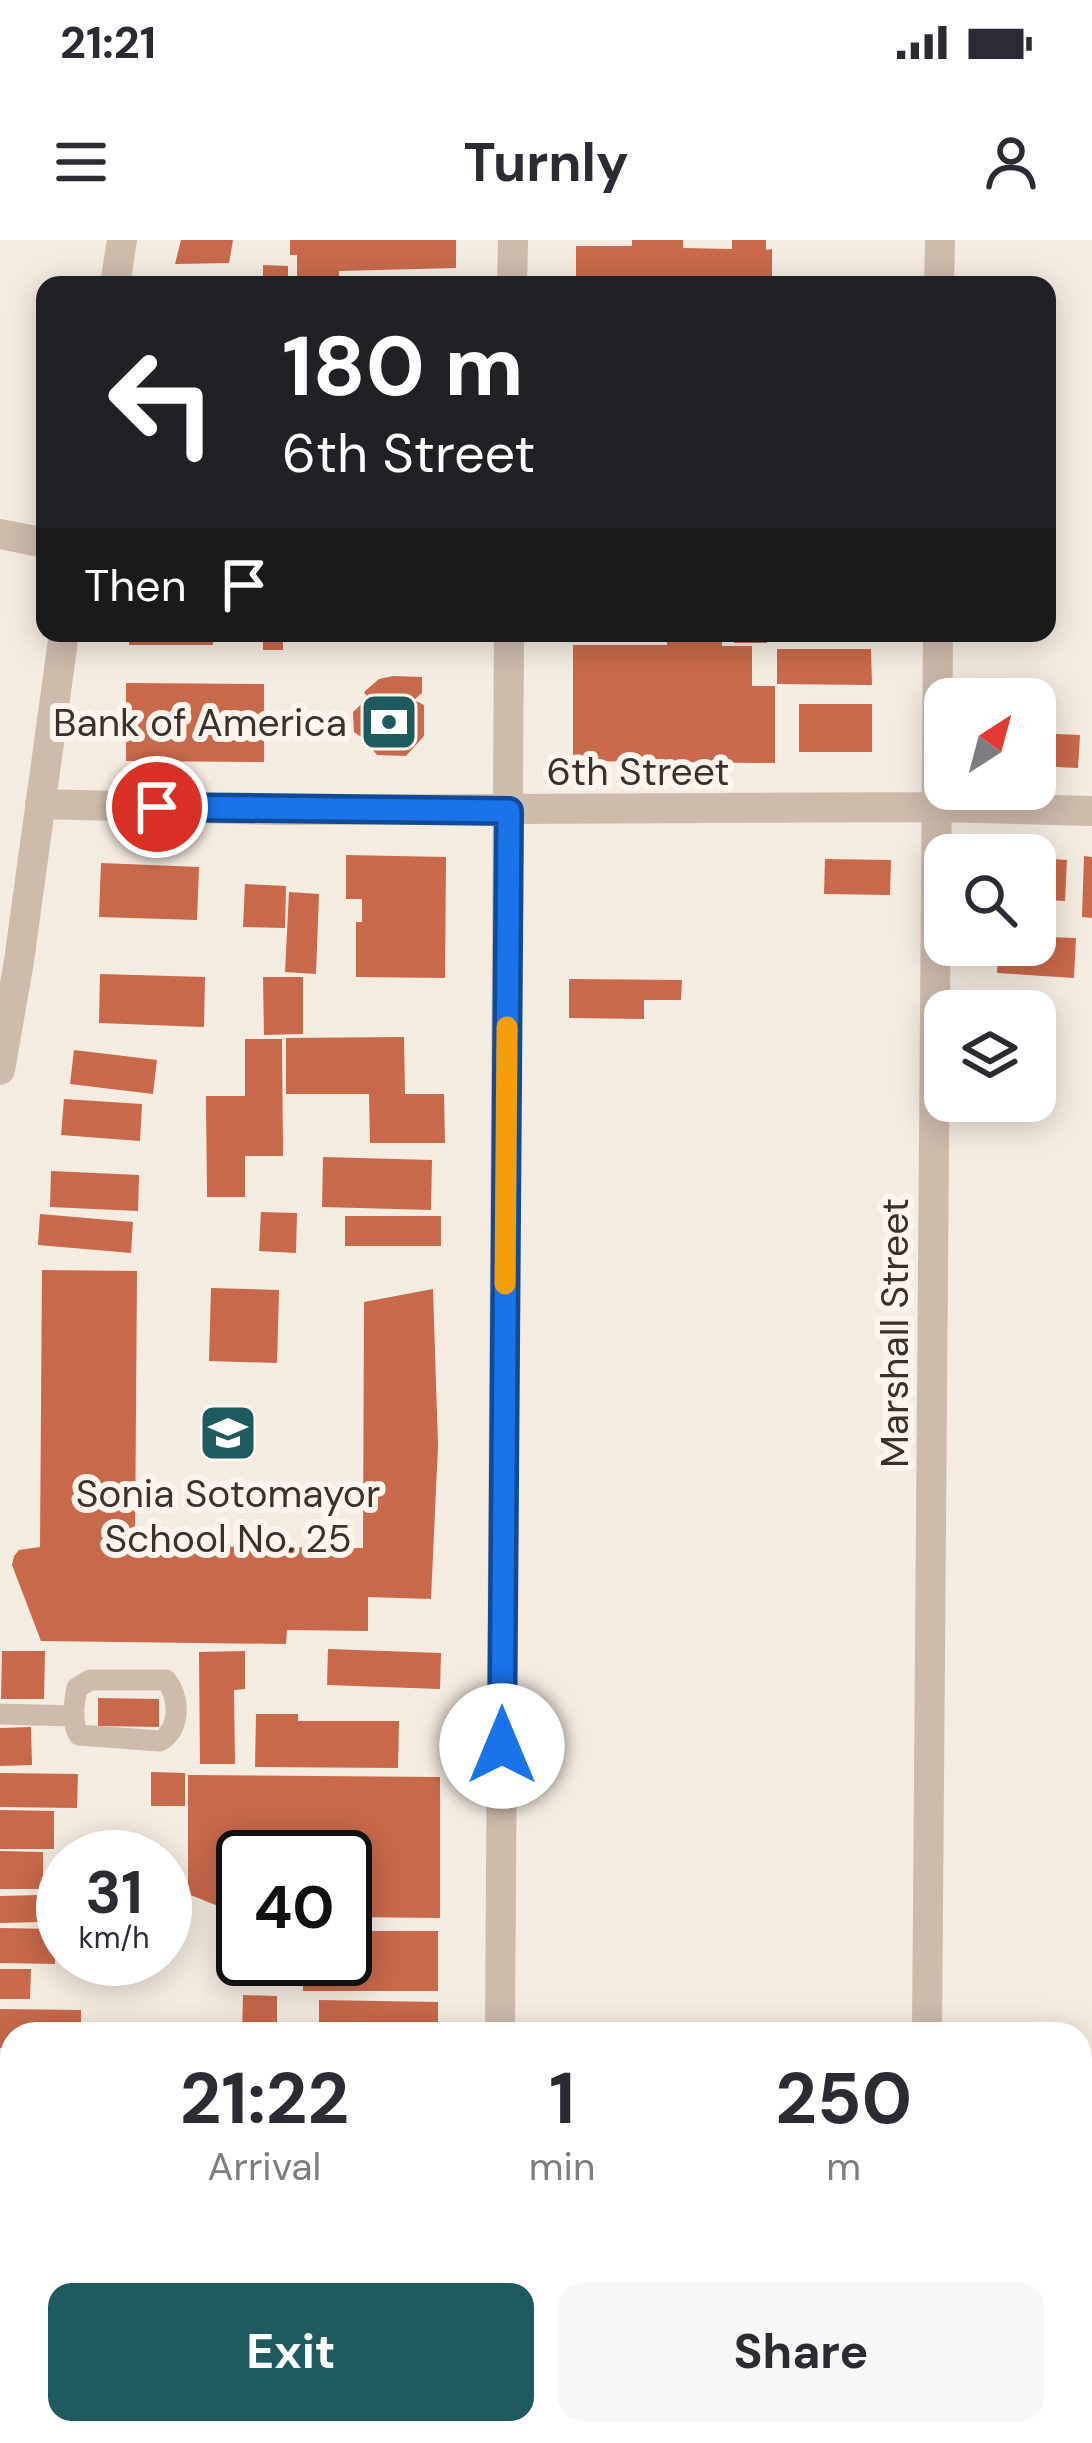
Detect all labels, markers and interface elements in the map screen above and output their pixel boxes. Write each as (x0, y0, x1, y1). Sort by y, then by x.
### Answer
text: 21:21 (60, 13, 156, 72)
text: Turnly (463, 127, 629, 198)
icon: menu (48, 129, 114, 195)
icon: person (978, 129, 1044, 195)
text: 180 m (282, 312, 524, 421)
icon: left (84, 324, 240, 480)
text: 6th Street (282, 418, 536, 489)
icon: arrive (211, 552, 277, 618)
text: Then (84, 556, 187, 615)
north arrow (924, 678, 1056, 810)
map controls (924, 678, 1056, 1122)
bank icon: Bank of America (358, 691, 420, 753)
place label: Bank of America (53, 697, 347, 748)
street label: 6th Street (546, 746, 730, 797)
pin (106, 756, 208, 858)
icon: arrive (124, 774, 190, 840)
button: search (924, 834, 1056, 966)
button: layers (924, 990, 1056, 1122)
street label: Marshall Street (869, 1198, 920, 1468)
school or university icon: Sonia Sotomayor School No. 25 (197, 1402, 259, 1464)
place label: Sonia Sotomayor School No. 25 (76, 1468, 380, 1564)
position arrow (439, 1683, 565, 1809)
speed limit sign: 40 (216, 1830, 372, 1986)
text: 31 (85, 1853, 143, 1932)
text: km/h (79, 1918, 149, 1957)
text: 21:22 (180, 2052, 349, 2145)
text: 1 (549, 2052, 575, 2145)
text: 250 (775, 2052, 912, 2145)
text: Arrival (208, 2141, 321, 2192)
text: min (529, 2141, 595, 2192)
text: m (826, 2141, 861, 2192)
button: Exit (48, 2283, 534, 2421)
button: Share (558, 2283, 1044, 2421)

